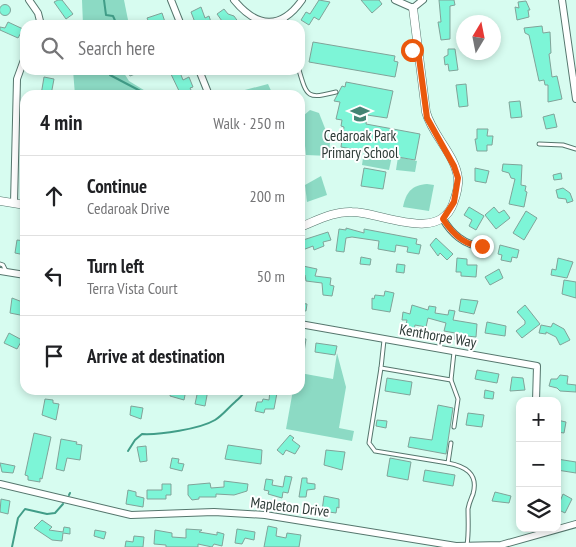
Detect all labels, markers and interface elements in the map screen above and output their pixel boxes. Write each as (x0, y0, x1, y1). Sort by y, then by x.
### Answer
north arrow (456, 15, 501, 60)
search box (20, 20, 305, 75)
icon: search (38, 34, 66, 62)
text: Search here (78, 36, 155, 60)
route start (401, 39, 424, 62)
school or university icon: Cedaroak Park Primary School (349, 103, 371, 125)
text: 4 min (40, 109, 82, 136)
text: Walk · 250 m (213, 113, 285, 133)
place label: Cedaroak Park Primary School (322, 126, 399, 162)
text: Continue (87, 174, 147, 198)
icon: ahead (40, 182, 68, 210)
text: 200 m (250, 186, 285, 206)
text: Cedaroak Drive (87, 198, 170, 218)
route end (471, 235, 494, 258)
text: Turn left (87, 254, 144, 278)
icon: left (40, 262, 68, 290)
text: 50 m (257, 266, 285, 286)
text: Terra Vista Court (87, 278, 178, 298)
street label: Kenthorpe Way (398, 319, 478, 352)
icon: arrive (40, 342, 68, 370)
text: Arrive at destination (87, 344, 225, 368)
map controls (516, 397, 561, 532)
button: + (516, 397, 561, 442)
button: − (516, 442, 561, 487)
button: layers (516, 487, 561, 532)
street label: Mapleton Drive (250, 492, 331, 521)

